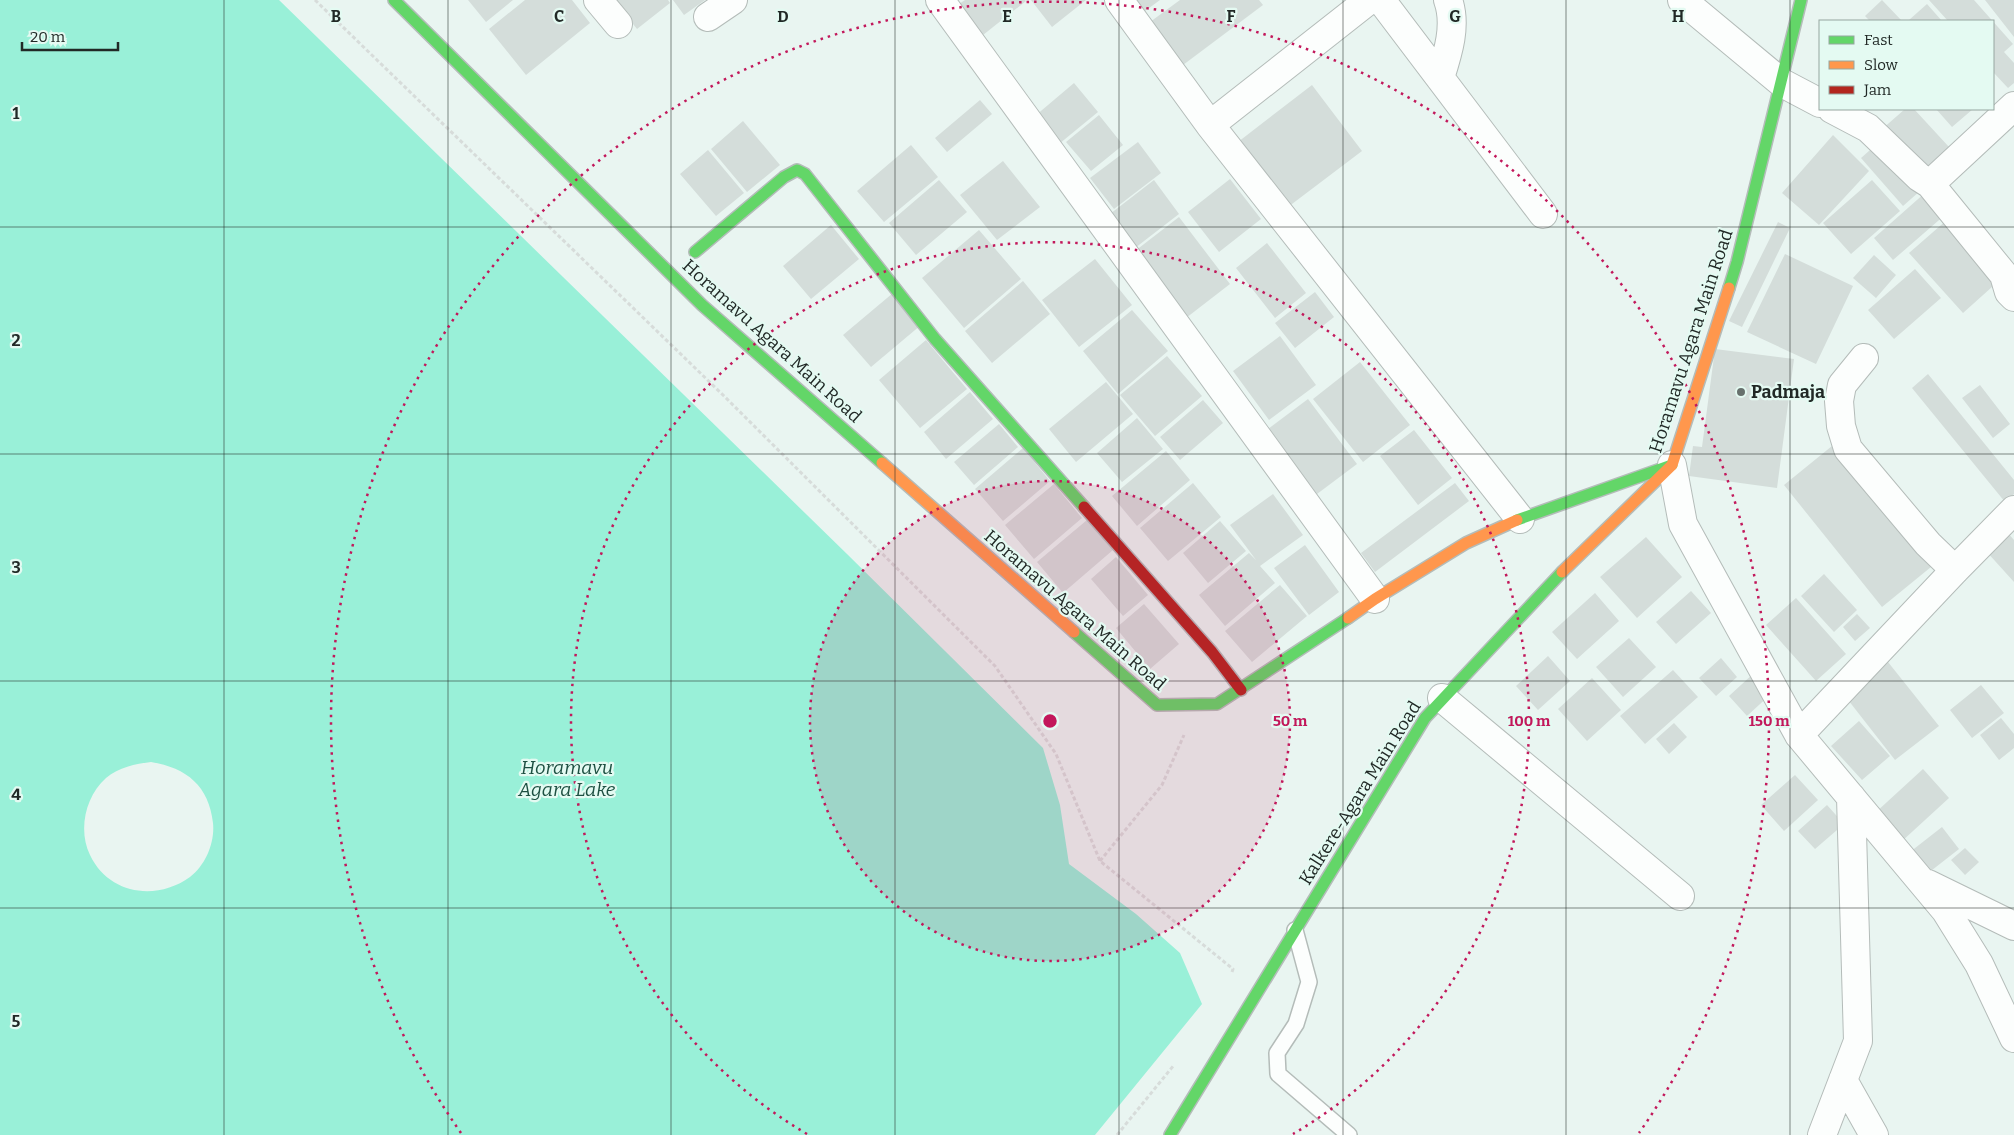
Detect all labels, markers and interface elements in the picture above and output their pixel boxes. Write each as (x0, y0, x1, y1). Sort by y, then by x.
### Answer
text: B (331, 7, 341, 26)
text: C (554, 7, 564, 26)
text: D (777, 7, 789, 26)
text: E (1002, 7, 1012, 26)
text: F (1227, 7, 1236, 26)
text: G (1449, 7, 1461, 26)
text: H (1672, 7, 1685, 26)
scale bar (22, 20, 119, 52)
legend (1819, 20, 1994, 110)
text: 20 m (30, 28, 66, 46)
text: Fast (1864, 31, 1893, 49)
text: Slow (1864, 56, 1899, 74)
text: Jam (1863, 81, 1892, 99)
text: 1 (13, 104, 20, 123)
street label: Horamavu Agara Main Road (1644, 226, 1738, 455)
street label: Horamavu Agara Main Road (678, 255, 866, 428)
text: 2 (11, 331, 21, 350)
place label: Padmaja (1751, 381, 1825, 403)
marker: Padmaja (1735, 386, 1747, 398)
street label: Horamavu Agara Main Road (980, 525, 1171, 695)
text: 3 (11, 558, 21, 577)
street label: Kalkere-Agara Main Road (1294, 697, 1426, 889)
centre of rings (1041, 712, 1059, 730)
text: 50 m (1273, 712, 1308, 730)
text: 100 m (1508, 712, 1551, 730)
text: 150 m (1748, 712, 1790, 730)
water label: Horamavu Agara Lake (518, 756, 616, 801)
text: 4 (11, 785, 21, 804)
text: 5 (12, 1012, 21, 1031)

